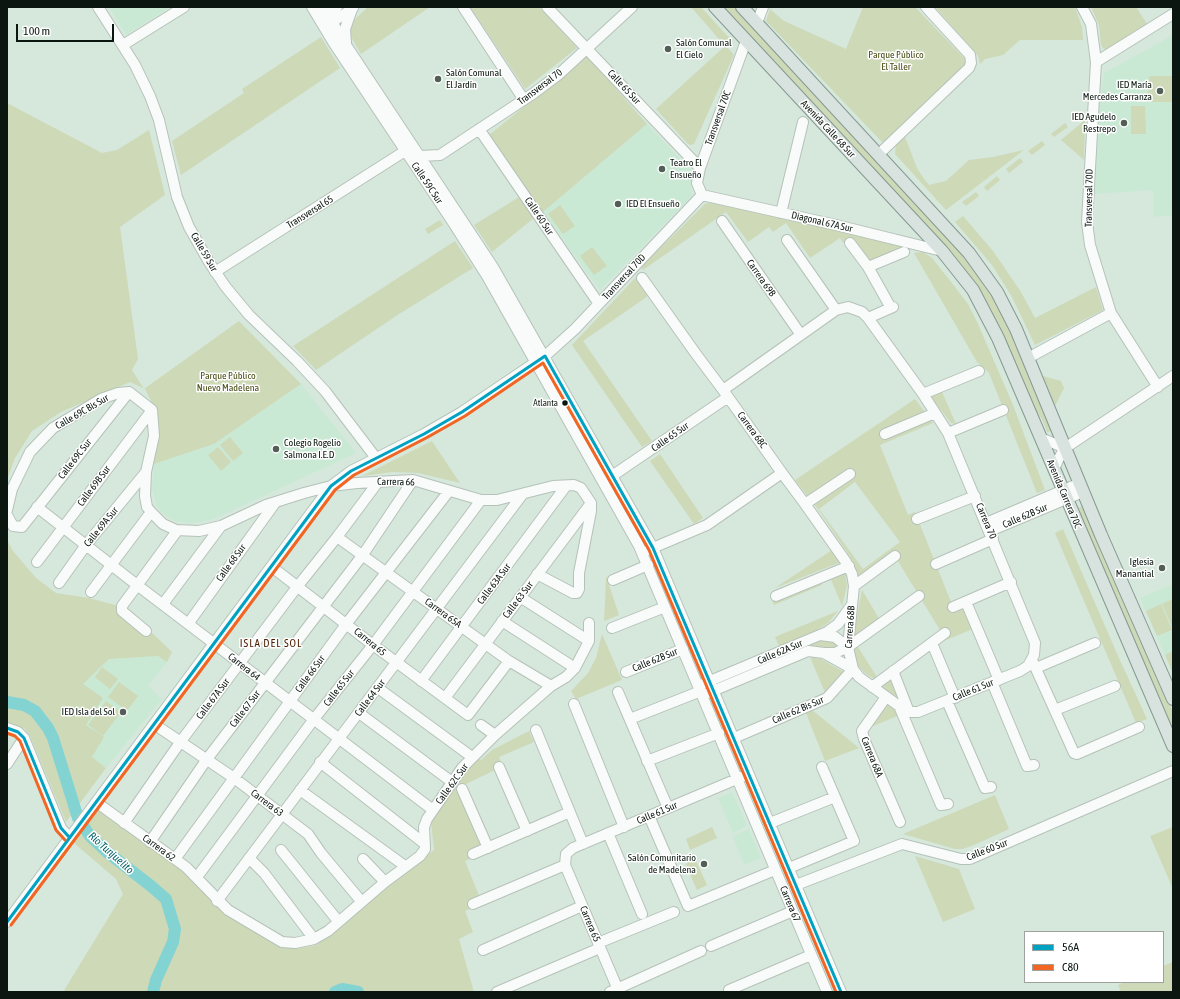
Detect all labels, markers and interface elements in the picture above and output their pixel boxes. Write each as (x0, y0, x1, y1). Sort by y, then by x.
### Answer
scale bar (18, 16, 116, 42)
text: 100 m (23, 24, 50, 38)
place label: Salón Comunal El Cielo (676, 37, 732, 60)
marker: Salón Comunal El Cielo (663, 44, 673, 54)
park label: Parque Público El Taller (868, 49, 924, 72)
street label: Transversal 70 (515, 66, 565, 108)
place label: Salón Comunal El Jardín (446, 67, 502, 90)
street label: Calle 65 Sur (605, 67, 643, 107)
marker: Salón Comunal El Jardín (433, 74, 443, 84)
place label: IED María Mercedes Carranza (1083, 79, 1152, 102)
marker: IED María Mercedes Carranza (1155, 86, 1165, 96)
street label: Transversal 70C (703, 89, 733, 147)
street label: Avenida Calle 68 Sur (798, 98, 858, 160)
place label: IED Agudelo Restrepo (1072, 111, 1116, 134)
marker: IED Agudelo Restrepo (1119, 118, 1129, 128)
place label: Teatro El Ensueño (670, 157, 702, 180)
street label: Calle 59C Sur (409, 160, 445, 206)
marker: Teatro El Ensueño (657, 164, 667, 174)
street label: Transversal 70D (1082, 169, 1096, 227)
street label: Transversal 65 (284, 193, 336, 231)
street label: Calle 60 Sur (522, 195, 556, 237)
place label: IED El Ensueño (626, 198, 680, 210)
marker: IED El Ensueño (613, 199, 623, 209)
street label: Diagonal 67A Sur (790, 209, 854, 235)
street label: Calle 59 Sur (188, 230, 220, 274)
street label: Transversal 70D (600, 252, 648, 302)
street label: Carrera 69B (744, 257, 778, 299)
park label: Parque Público Nuevo Madelena (197, 370, 259, 394)
street label: Calle 69C Bis Sur (53, 392, 111, 432)
place label: Atlanta (533, 398, 558, 408)
marker: Atlanta (560, 398, 570, 408)
street label: Carrera 68C (735, 409, 769, 451)
street label: Calle 65 Sur (649, 420, 691, 454)
street label: Calle 69C Sur (56, 437, 94, 481)
place label: Colegio Rogelio Salmona I.E.D (284, 437, 341, 460)
marker: Colegio Rogelio Salmona I.E.D (271, 444, 281, 454)
street label: Avenida Carrera 70C (1044, 458, 1084, 530)
street label: Calle 69B Sur (75, 463, 113, 509)
street label: Carrera 66 (377, 476, 415, 488)
street label: Carrera 70 (973, 501, 999, 541)
street label: Calle 62B Sur (1001, 501, 1049, 531)
street label: Calle 69A Sur (81, 505, 121, 549)
street label: Calle 68 Sur (214, 542, 248, 584)
place label: Iglesia Manantial (1116, 556, 1154, 580)
street label: Calle 63A Sur (475, 561, 513, 607)
marker: Iglesia Manantial (1157, 563, 1167, 573)
street label: Calle 63 Sur (500, 579, 536, 621)
street label: Carrera 65A (422, 596, 464, 630)
street label: Carrera 68B (843, 605, 857, 649)
street label: Carrera 65 (352, 625, 388, 659)
district label: ISLA DEL SOL (240, 637, 302, 651)
street label: Calle 62A Sur (756, 637, 804, 667)
street label: Calle 62B Sur (631, 645, 679, 675)
street label: Carrera 64 (225, 651, 263, 683)
street label: Calle 66 Sur (293, 653, 327, 695)
street label: Calle 65 Sur (321, 667, 357, 709)
street label: Calle 67A Sur (194, 676, 232, 722)
street label: Calle 61 Sur (951, 676, 995, 704)
street label: Calle 64 Sur (352, 677, 388, 719)
street label: Calle 67 Sur (227, 688, 263, 730)
street label: Calle 62 Bis Sur (770, 694, 826, 726)
place label: IED Isla del Sol (62, 706, 115, 718)
marker: IED Isla del Sol (118, 707, 128, 717)
street label: Carrera 68A (858, 735, 886, 779)
street label: Calle 62C Sur (433, 761, 471, 807)
street label: Carrera 63 (248, 787, 286, 819)
street label: Calle 61 Sur (635, 799, 679, 827)
water label: Río Tunjuelito (86, 829, 136, 877)
street label: Carrera 62 (140, 832, 178, 864)
street label: Calle 60 Sur (965, 837, 1009, 863)
place label: Salón Comunitario de Madelena (628, 852, 696, 876)
marker: Salón Comunitario de Madelena (699, 859, 709, 869)
street label: Carrera 67 (777, 884, 803, 924)
street label: Carrera 65 (577, 904, 603, 944)
legend (1024, 931, 1164, 983)
text: 56A (1062, 940, 1079, 954)
text: C80 (1062, 960, 1079, 974)

